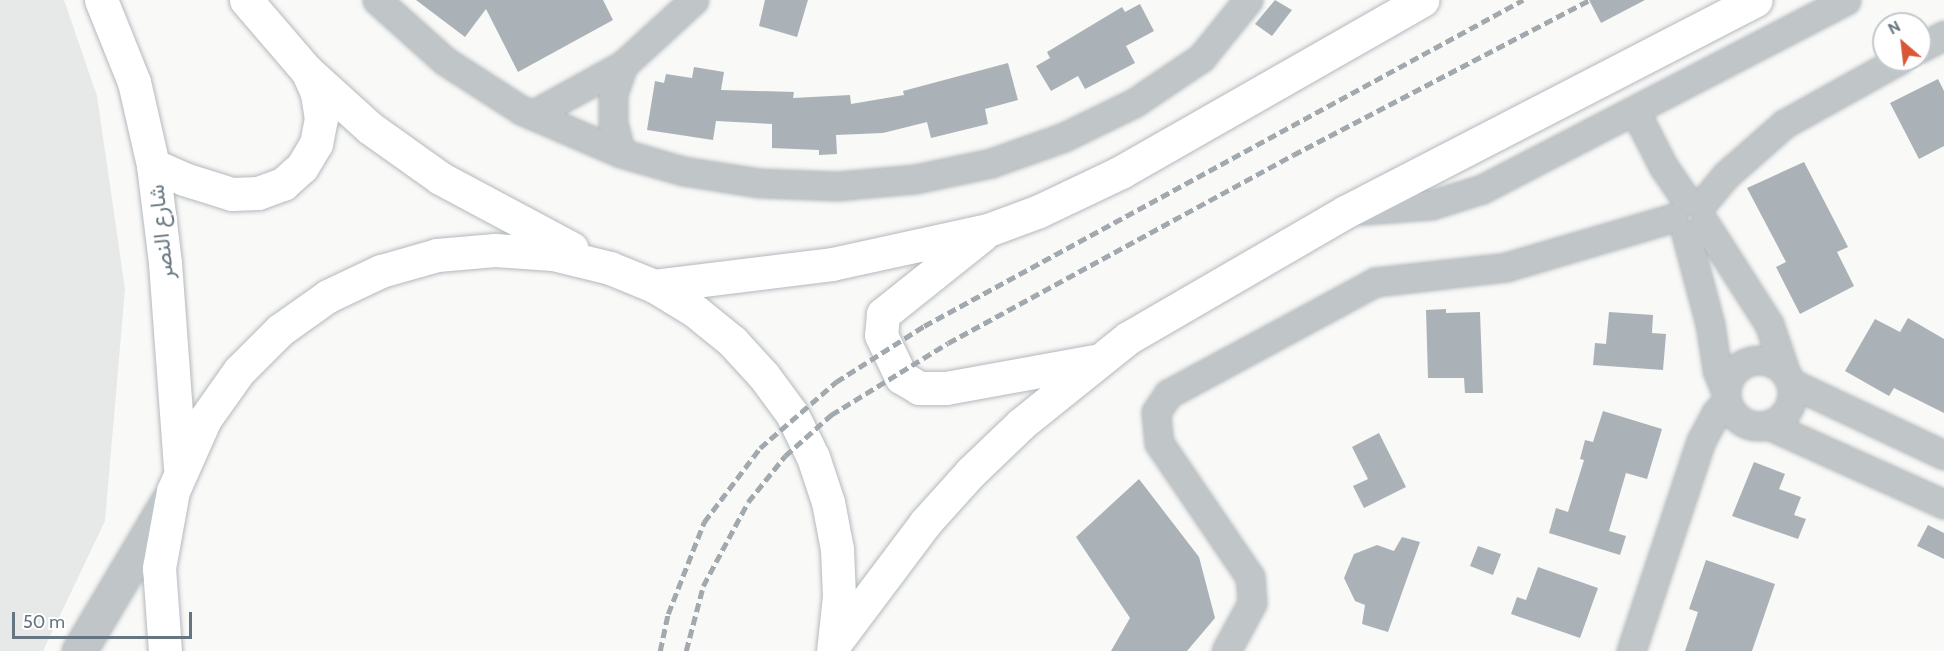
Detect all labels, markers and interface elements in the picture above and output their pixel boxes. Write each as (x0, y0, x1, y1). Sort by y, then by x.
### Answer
north arrow (1872, 12, 1932, 72)
text: N (1885, 16, 1904, 38)
street label: شارع النصر (143, 183, 179, 281)
scale bar (15, 600, 195, 638)
text: 50 m (23, 611, 65, 633)

